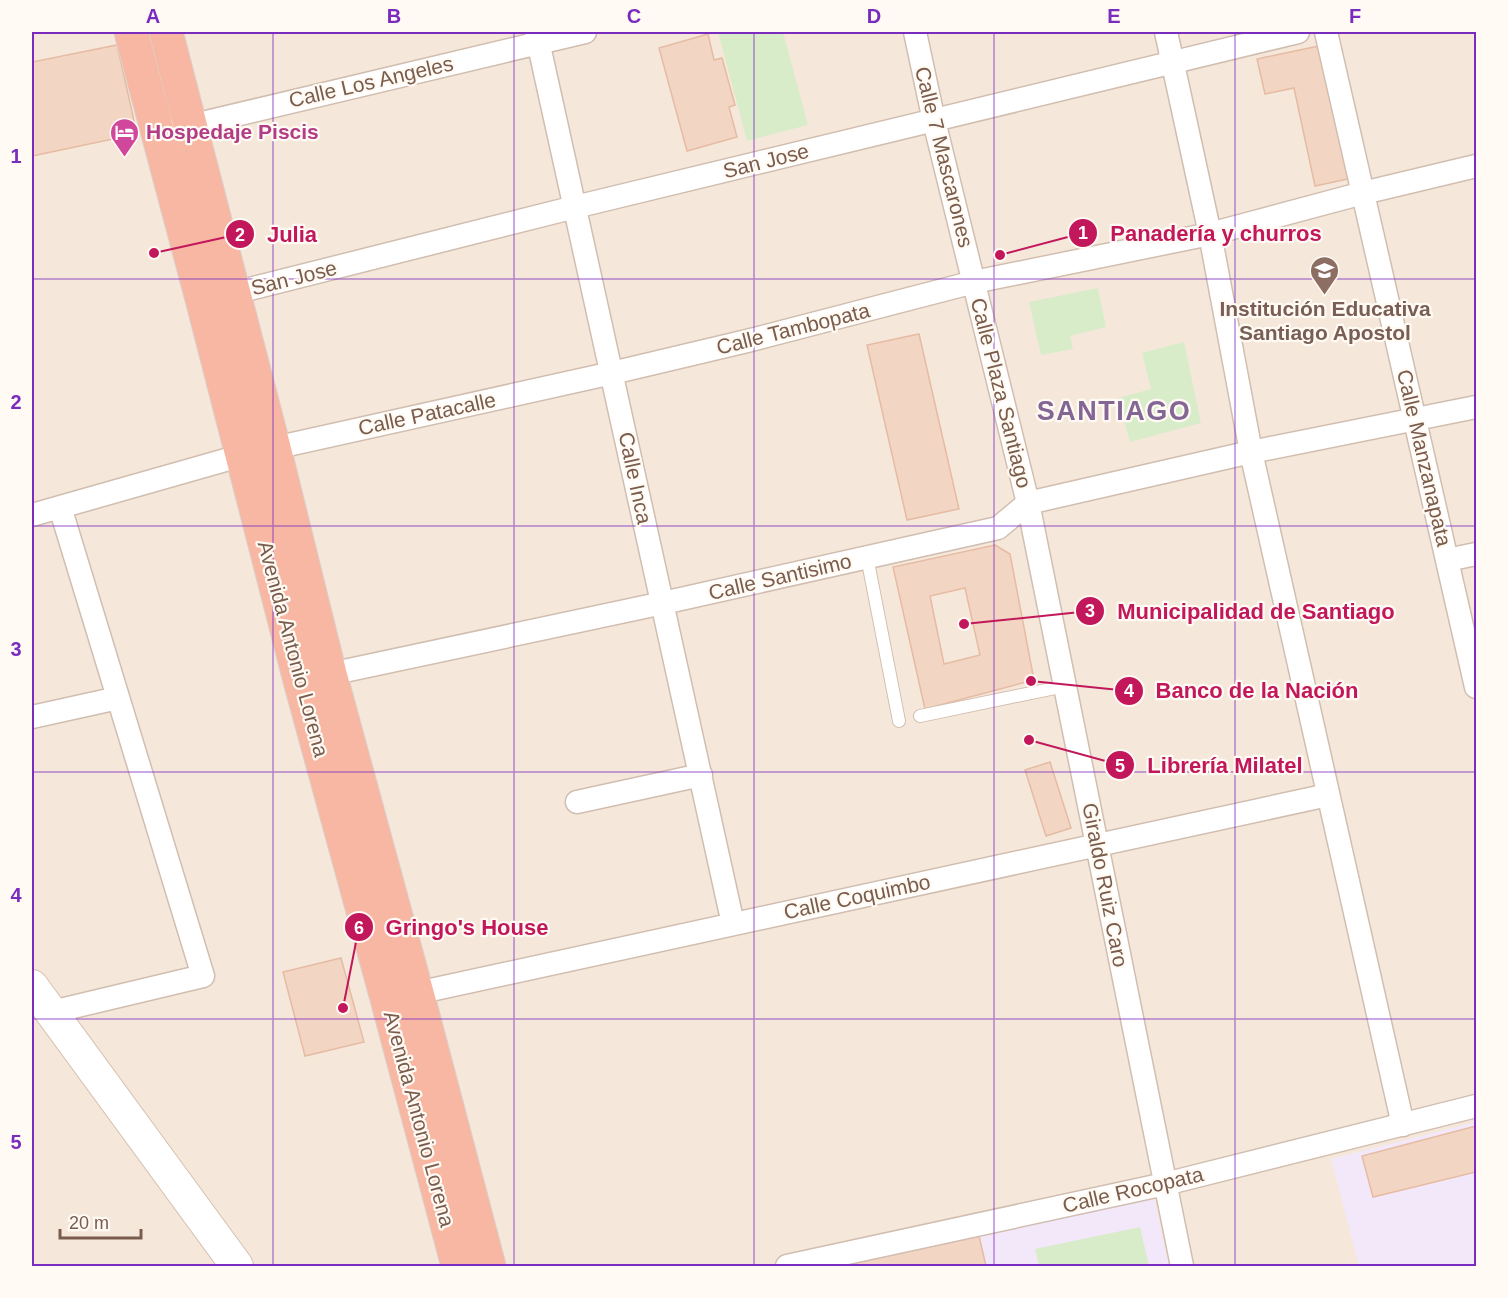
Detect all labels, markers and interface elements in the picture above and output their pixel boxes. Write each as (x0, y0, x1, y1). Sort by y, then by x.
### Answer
text: A (146, 5, 160, 27)
text: B (387, 5, 401, 27)
text: C (627, 5, 641, 27)
text: D (867, 5, 881, 27)
text: E (1107, 5, 1121, 27)
text: F (1349, 5, 1361, 27)
street label: Calle Los Angeles (286, 51, 455, 112)
street label: Calle 7 Mascarones (911, 64, 978, 250)
hotel icon: Hospedaje Piscis (109, 116, 141, 158)
place label: Hospedaje Piscis (146, 120, 319, 143)
street label: San Jose (721, 139, 811, 182)
text: 1 (10, 145, 22, 167)
callout: Panadería y churros (1068, 213, 1334, 253)
callout: Julia (225, 214, 329, 254)
text: Panadería y churros (1110, 221, 1322, 246)
text: Julia (267, 222, 318, 247)
text: 1 (1078, 223, 1088, 243)
text: 2 (235, 225, 245, 245)
school or university icon: Institución Educativa Santiago Apostol (1309, 254, 1341, 296)
street label: San Jose (249, 256, 339, 299)
street label: Calle Plaza Santiago (967, 296, 1036, 490)
place label: Institución Educativa Santiago Apostol (1219, 297, 1431, 344)
street label: Calle Tambopata (714, 298, 872, 359)
street label: Calle Manzanapata (1393, 367, 1456, 549)
street label: Calle Patacalle (356, 388, 498, 439)
text: 2 (10, 391, 22, 413)
district label: SANTIAGO (1037, 396, 1191, 426)
street label: Calle Inca (615, 430, 657, 526)
street label: Avenida Antonio Lorena (254, 538, 333, 760)
street label: Calle Santisimo (706, 549, 854, 604)
callout: Municipalidad de Santiago (1075, 591, 1406, 631)
text: Municipalidad de Santiago (1117, 599, 1395, 624)
text: 3 (1085, 601, 1095, 621)
text: 3 (10, 638, 22, 660)
callout: Banco de la Nación (1114, 671, 1371, 711)
text: Banco de la Nación (1156, 678, 1358, 703)
text: 4 (1124, 681, 1134, 701)
callout: Librería Milatel (1105, 745, 1314, 785)
text: Librería Milatel (1147, 753, 1303, 778)
text: 5 (1115, 756, 1125, 776)
street label: Giraldo Ruiz Caro (1078, 801, 1133, 969)
street label: Calle Coquimbo (781, 870, 932, 923)
text: 4 (10, 884, 22, 906)
callout: Gringo's House (344, 907, 561, 947)
text: Gringo's House (386, 915, 548, 940)
text: 6 (354, 918, 364, 938)
street label: Avenida Antonio Lorena (380, 1008, 459, 1230)
text: 5 (10, 1131, 22, 1153)
street label: Calle Rocopata (1060, 1162, 1206, 1217)
scale bar (60, 1202, 141, 1240)
text: 20 m (69, 1213, 109, 1233)

